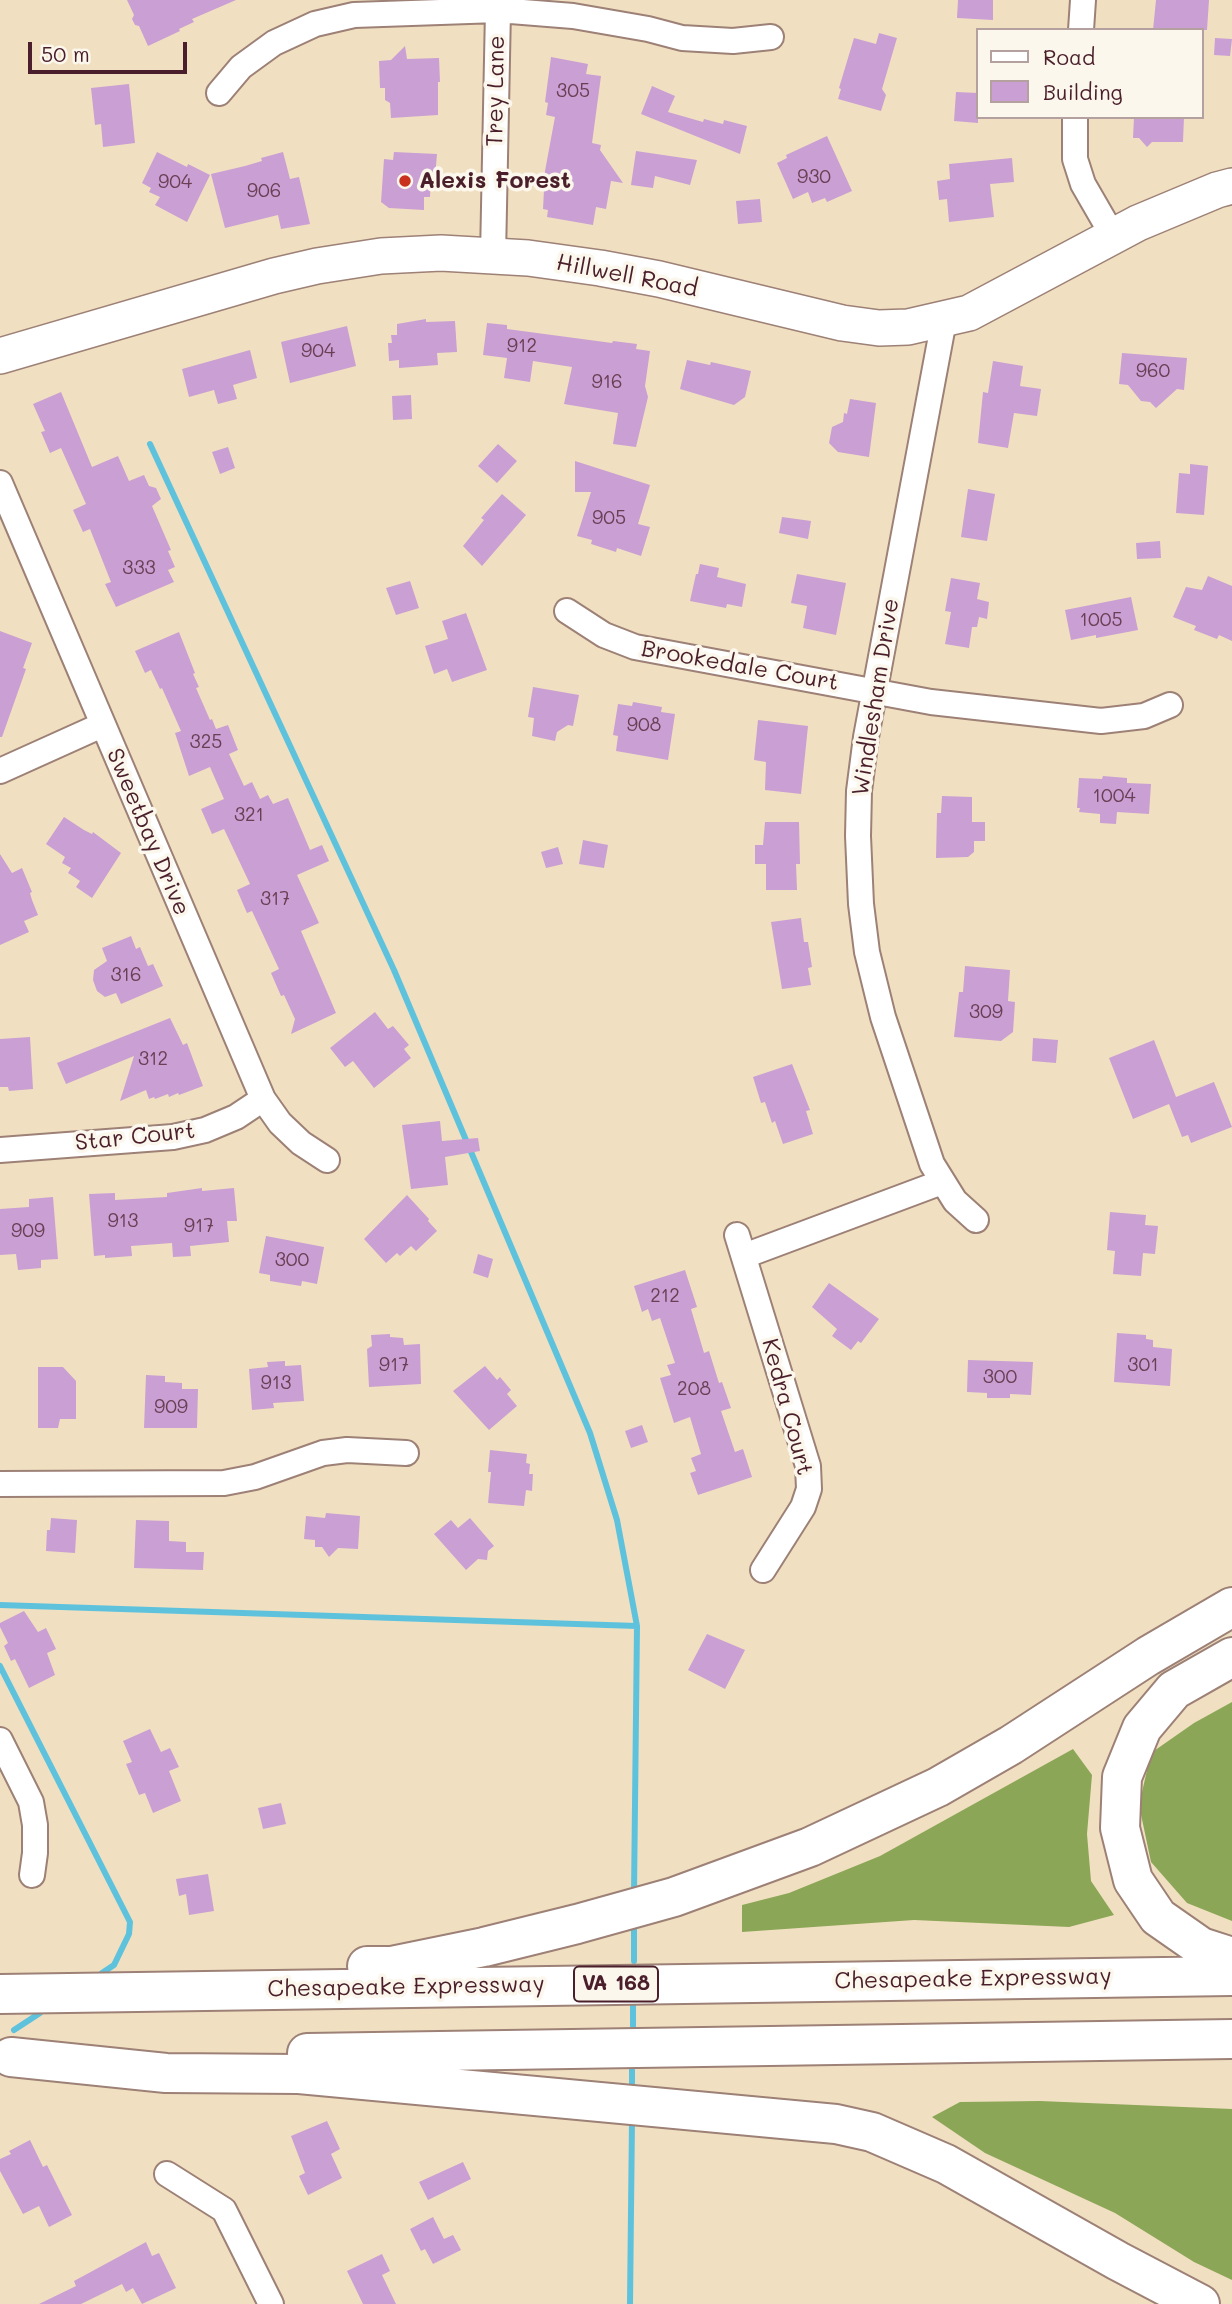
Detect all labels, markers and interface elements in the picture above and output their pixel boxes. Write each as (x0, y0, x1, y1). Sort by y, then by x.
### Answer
scale bar (32, 28, 191, 72)
legend (976, 28, 1204, 119)
street label: Trey Lane (481, 35, 511, 147)
text: 50 m (41, 40, 90, 67)
text: Road (1043, 43, 1095, 70)
text: Building (1043, 78, 1123, 105)
house number: 305 (556, 80, 590, 102)
house number: 930 (797, 166, 831, 188)
place label: Alexis Forest (419, 167, 571, 195)
house number: 904 (158, 171, 192, 193)
marker: Alexis Forest (397, 173, 413, 189)
house number: 906 (247, 180, 281, 202)
street label: Hillwell Road (554, 249, 700, 303)
house number: 912 (507, 335, 537, 357)
house number: 904 (301, 340, 335, 362)
house number: 960 (1136, 360, 1170, 382)
house number: 916 (591, 371, 623, 393)
house number: 905 (592, 507, 626, 529)
house number: 333 (122, 557, 156, 579)
street label: Windlesham Drive (847, 596, 905, 798)
house number: 1005 (1079, 609, 1123, 631)
street label: Brookedale Court (639, 635, 841, 697)
house number: 908 (627, 714, 661, 736)
house number: 325 (190, 731, 222, 753)
street label: Sweetbay Drive (100, 744, 196, 920)
house number: 1004 (1092, 785, 1136, 807)
house number: 321 (234, 804, 264, 826)
house number: 317 (260, 888, 290, 910)
house number: 316 (110, 964, 142, 986)
house number: 309 (969, 1001, 1003, 1023)
house number: 312 (138, 1048, 168, 1070)
street label: Star Court (74, 1117, 196, 1157)
house number: 913 (108, 1210, 138, 1232)
house number: 917 (184, 1215, 214, 1237)
house number: 909 (11, 1220, 45, 1242)
house number: 300 (275, 1249, 309, 1271)
house number: 212 (650, 1285, 680, 1307)
street label: Kedra Court (756, 1336, 818, 1478)
house number: 917 (379, 1354, 409, 1376)
house number: 301 (1127, 1354, 1159, 1376)
house number: 300 (983, 1366, 1017, 1388)
house number: 913 (261, 1372, 291, 1394)
house number: 208 (677, 1378, 711, 1400)
house number: 909 (154, 1396, 188, 1418)
street label: Chesapeake Expressway (834, 1963, 1112, 1995)
road number: VA 168 (574, 1966, 658, 2002)
street label: Chesapeake Expressway (267, 1971, 545, 2003)

